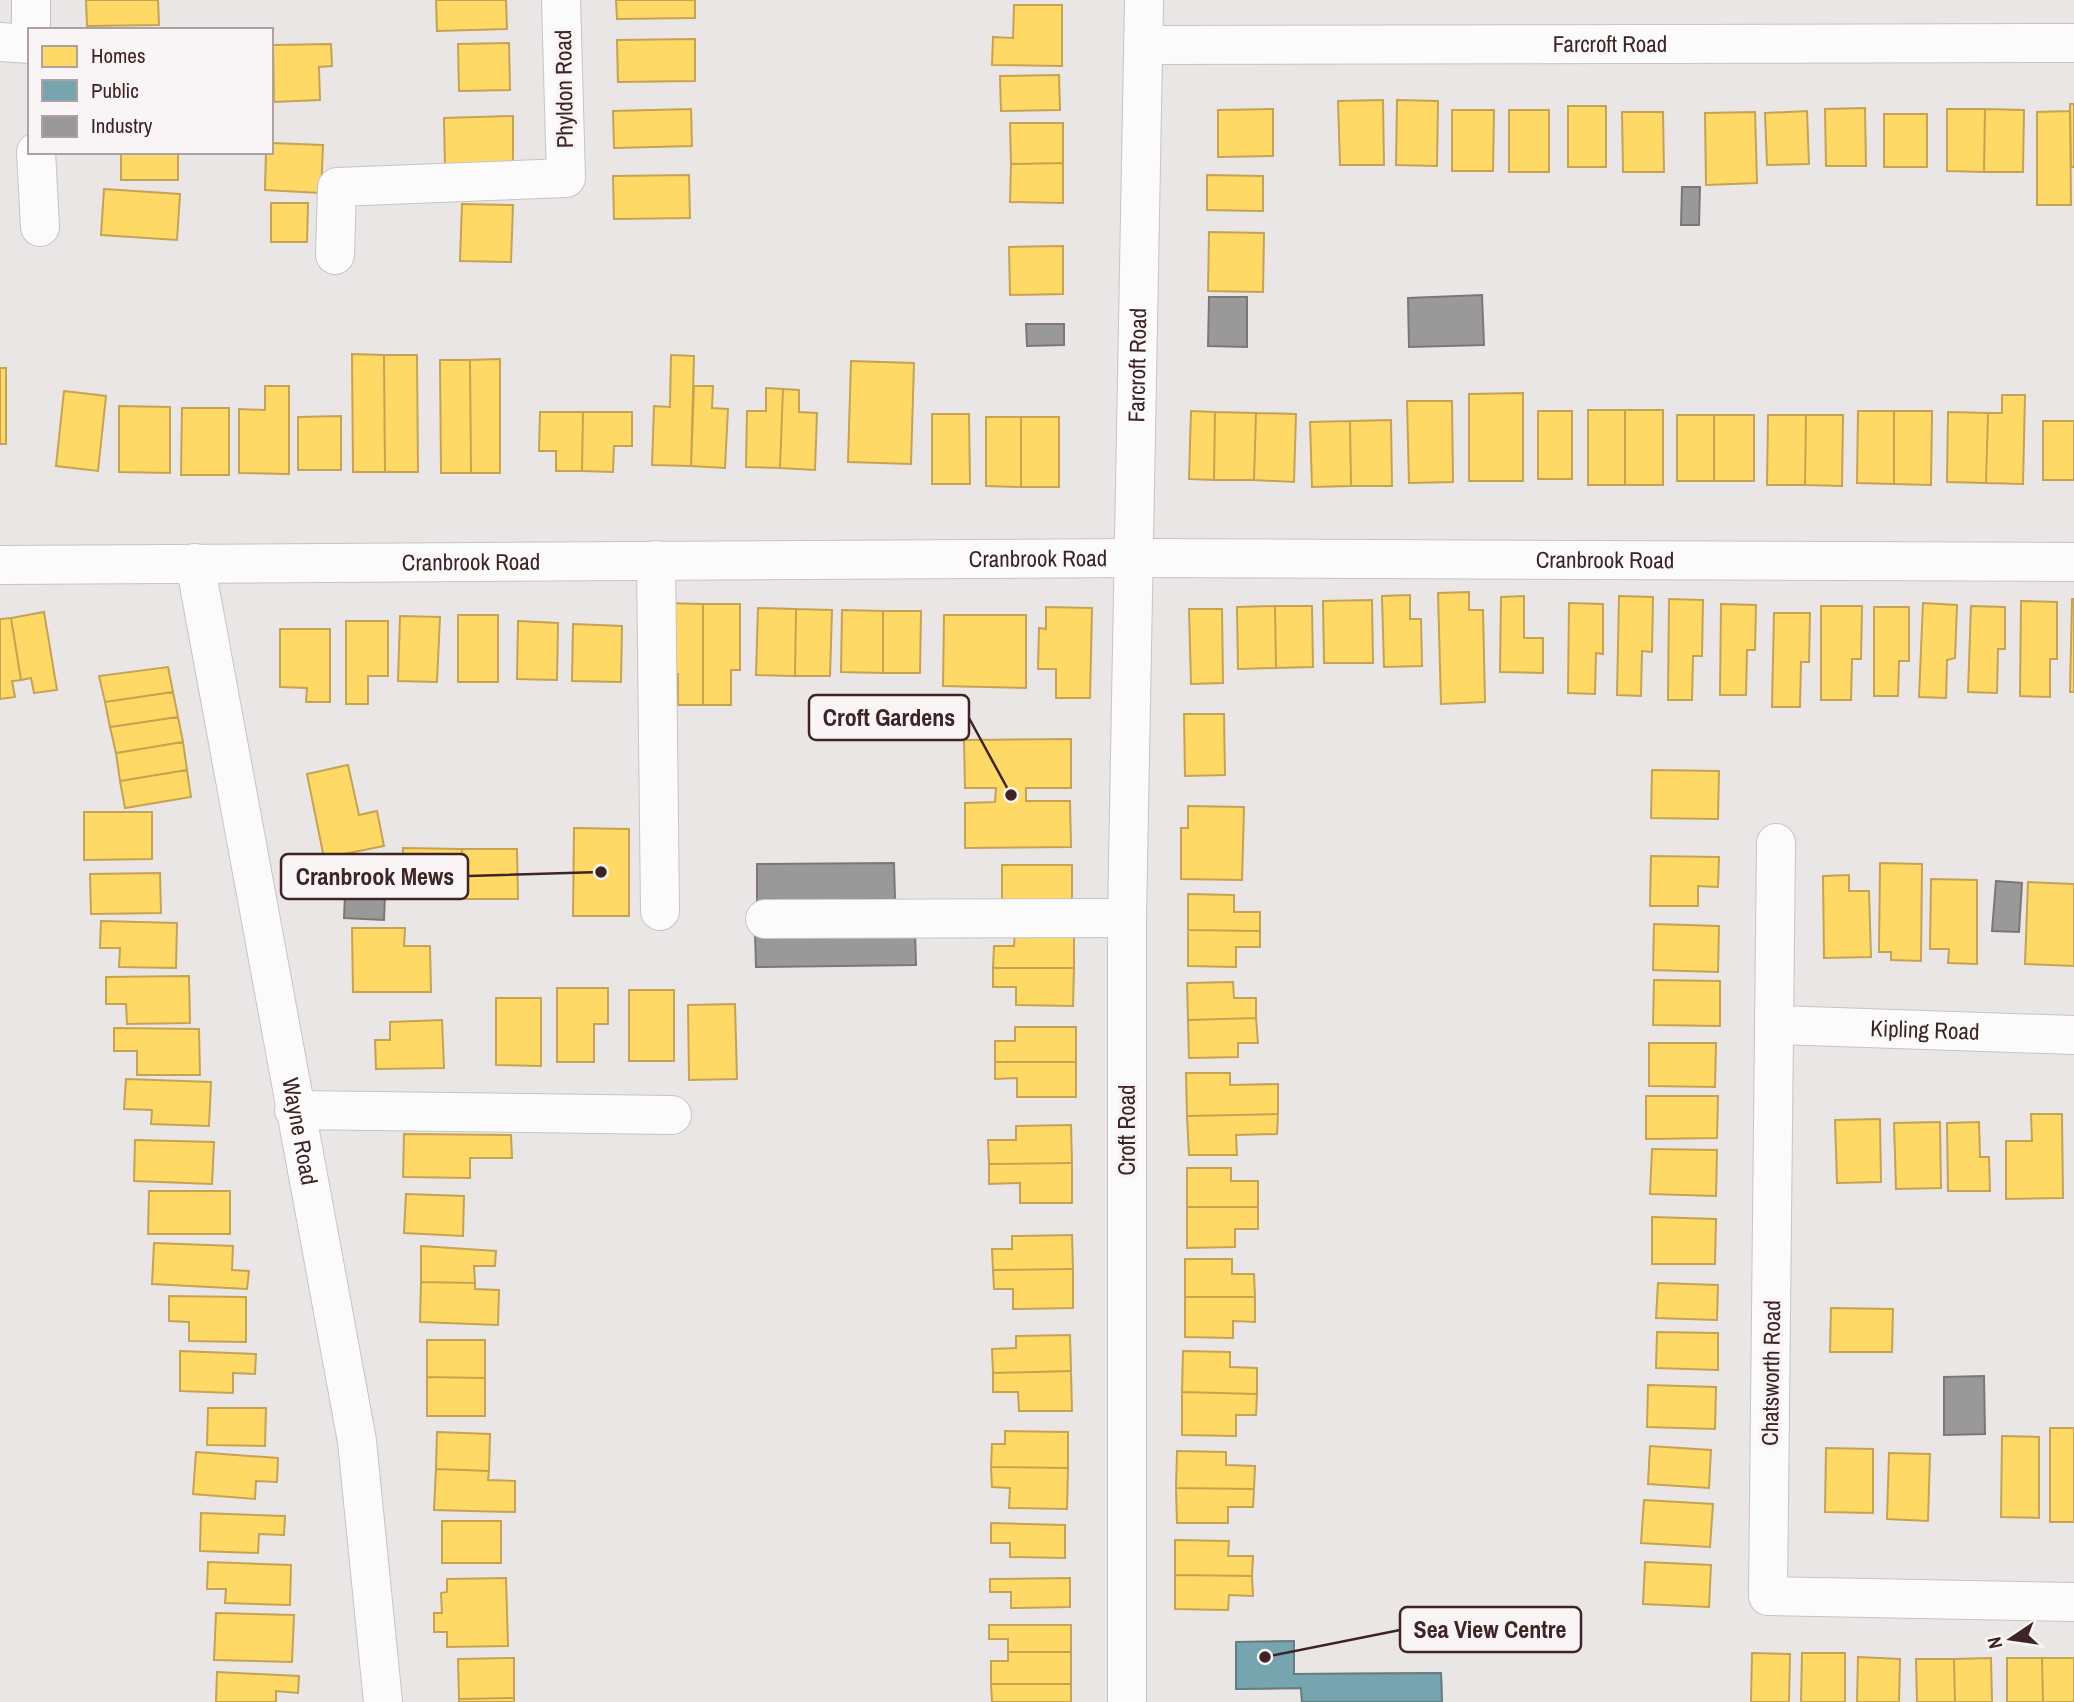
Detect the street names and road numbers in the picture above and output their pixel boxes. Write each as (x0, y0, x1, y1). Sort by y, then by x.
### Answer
street label: Farcroft Road (1553, 28, 1667, 59)
street label: Phyldon Road (547, 30, 580, 149)
street label: Farcroft Road (1120, 308, 1153, 423)
street label: Cranbrook Road (969, 542, 1107, 574)
street label: Cranbrook Road (1536, 544, 1674, 575)
street label: Cranbrook Road (402, 546, 540, 578)
street label: Kipling Road (1870, 1012, 1980, 1047)
street label: Wayne Road (275, 1075, 325, 1187)
street label: Croft Road (1111, 1084, 1142, 1176)
street label: Chatsworth Road (1754, 1300, 1787, 1446)

